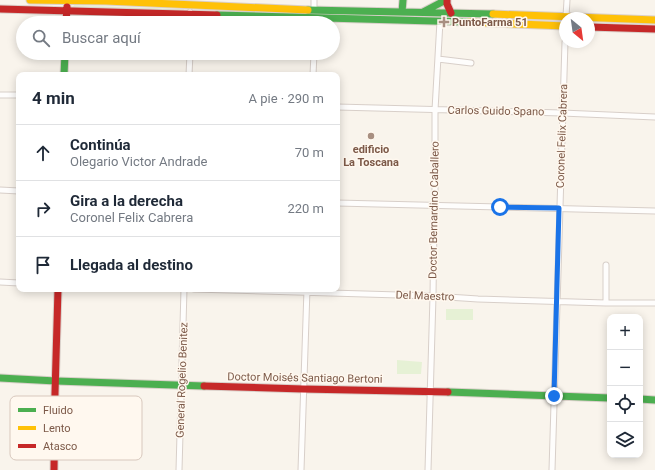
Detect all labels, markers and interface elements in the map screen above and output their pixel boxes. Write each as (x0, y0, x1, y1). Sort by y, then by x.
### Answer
north arrow (559, 12, 595, 48)
search box (16, 16, 340, 60)
place label: PuntoFarma 51 (452, 16, 528, 29)
marker: PuntoFarma 51 (439, 17, 449, 27)
icon: search (30, 27, 52, 49)
text: Buscar aquí (62, 29, 141, 47)
street label: Coronel Felix Cabrera (554, 84, 570, 188)
text: 4 min (32, 88, 75, 108)
text: A pie · 290 m (249, 91, 324, 106)
street label: Carlos Guido Spano (448, 104, 544, 118)
marker: edificio La Toscana (366, 131, 376, 141)
text: Continúa (70, 136, 131, 154)
street label: Doctor Bernardino Caballero (426, 141, 442, 279)
icon: ahead (32, 142, 54, 164)
place label: edificio La Toscana (343, 143, 399, 169)
text: 70 m (295, 145, 324, 160)
text: Olegario Victor Andrade (70, 154, 207, 169)
text: Gira a la derecha (70, 192, 183, 210)
icon: right (32, 198, 54, 220)
route start (491, 198, 509, 216)
text: 220 m (287, 201, 324, 216)
text: Coronel Felix Cabrera (70, 210, 193, 225)
icon: arrive (32, 254, 54, 276)
text: Llegada al destino (70, 256, 193, 274)
street label: Del Maestro (395, 288, 455, 304)
map controls (607, 314, 643, 458)
button: + (607, 314, 643, 350)
street label: General Rogelio Benitez (173, 321, 191, 438)
button: − (607, 350, 643, 386)
street label: Doctor Moisés Santiago Bertoni (227, 370, 383, 386)
button: locate (607, 386, 643, 422)
route end (545, 387, 563, 405)
legend (10, 396, 142, 460)
text: Fluido (43, 404, 73, 417)
text: Lento (43, 422, 71, 435)
button: layers (607, 422, 643, 458)
text: Atasco (43, 440, 77, 453)

